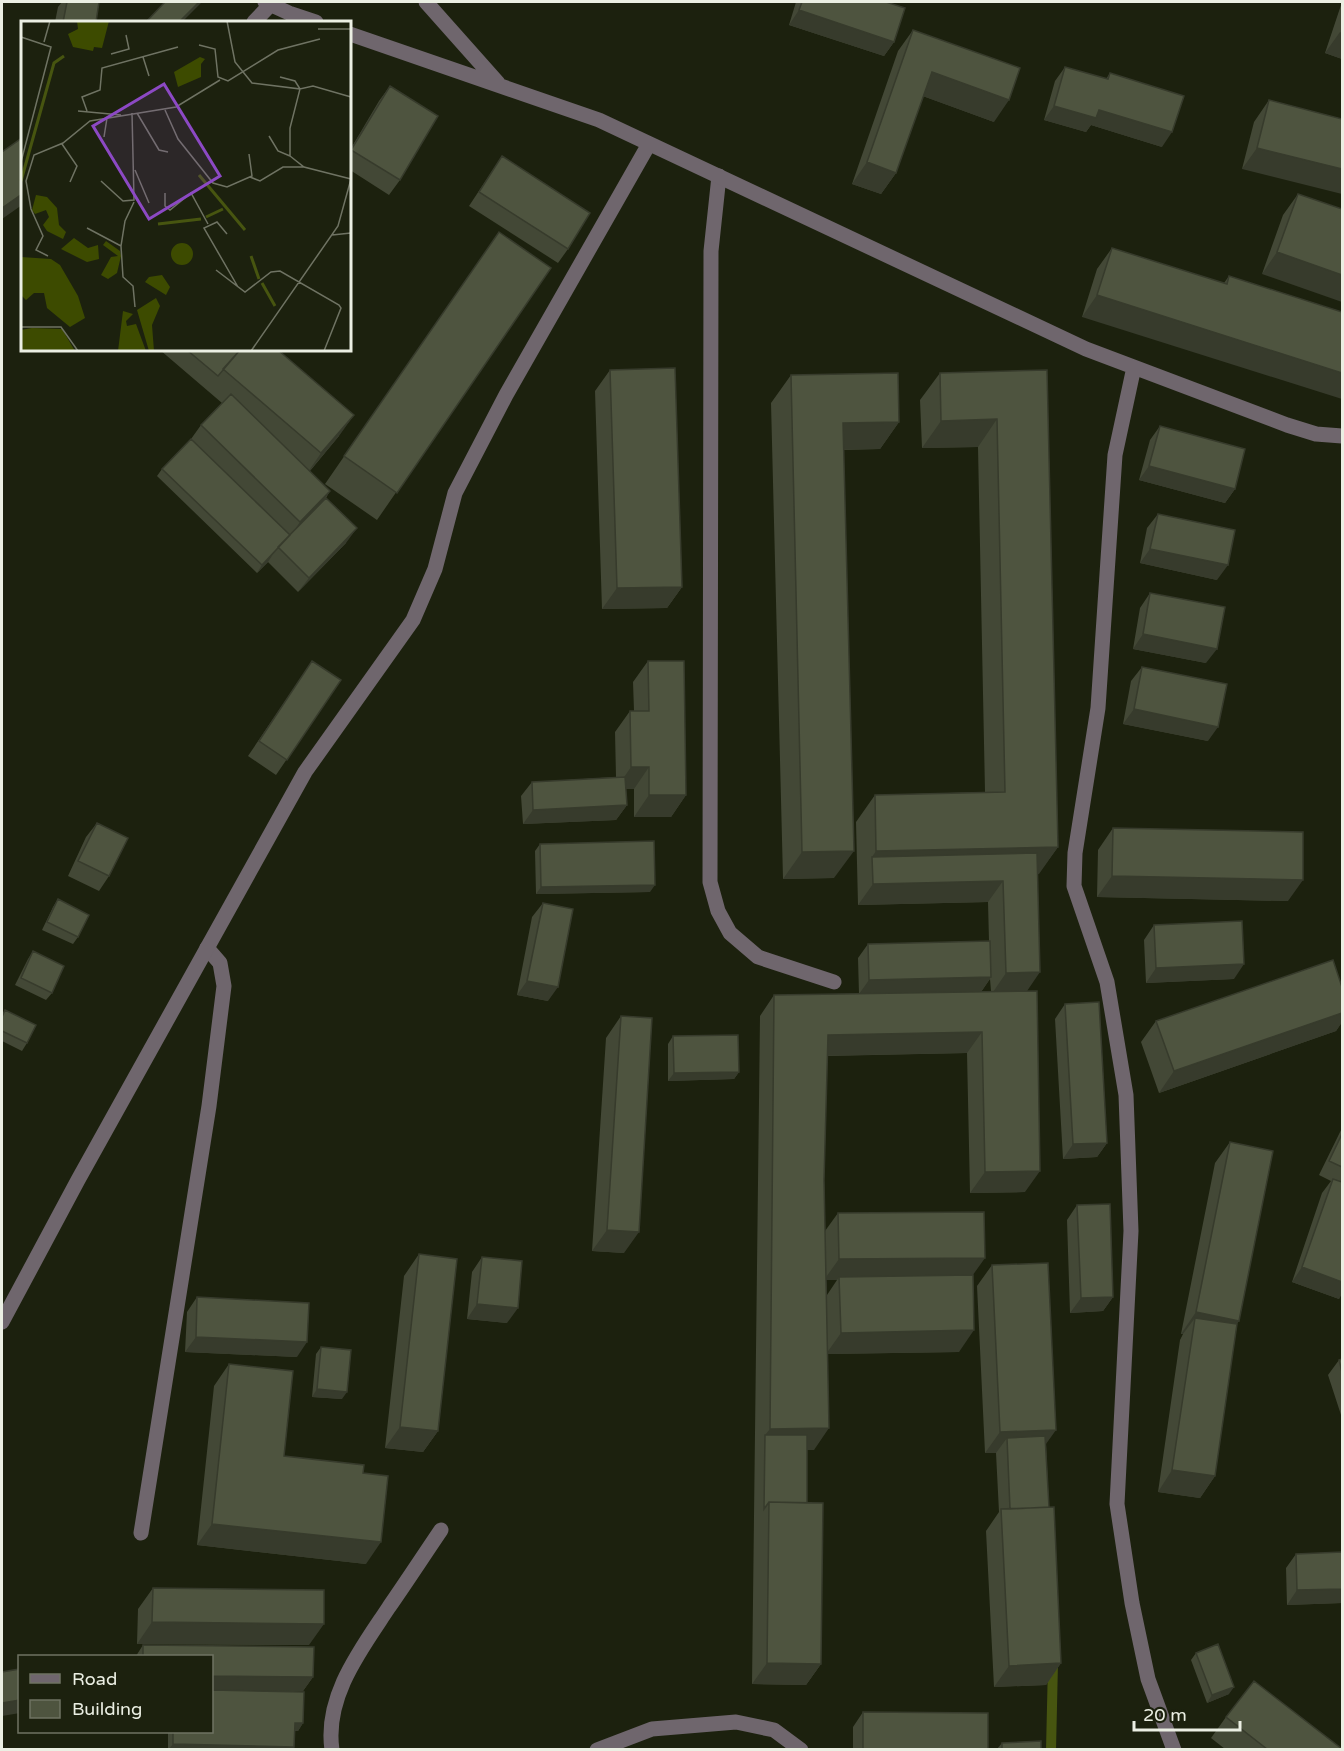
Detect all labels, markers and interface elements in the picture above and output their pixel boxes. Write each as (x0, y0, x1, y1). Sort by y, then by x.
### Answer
inset map (21, 21, 351, 351)
legend (18, 1655, 213, 1733)
text: Road (72, 1668, 117, 1690)
scale bar (1134, 1694, 1240, 1732)
text: Building (72, 1698, 142, 1720)
text: 20 m (1143, 1704, 1187, 1726)

